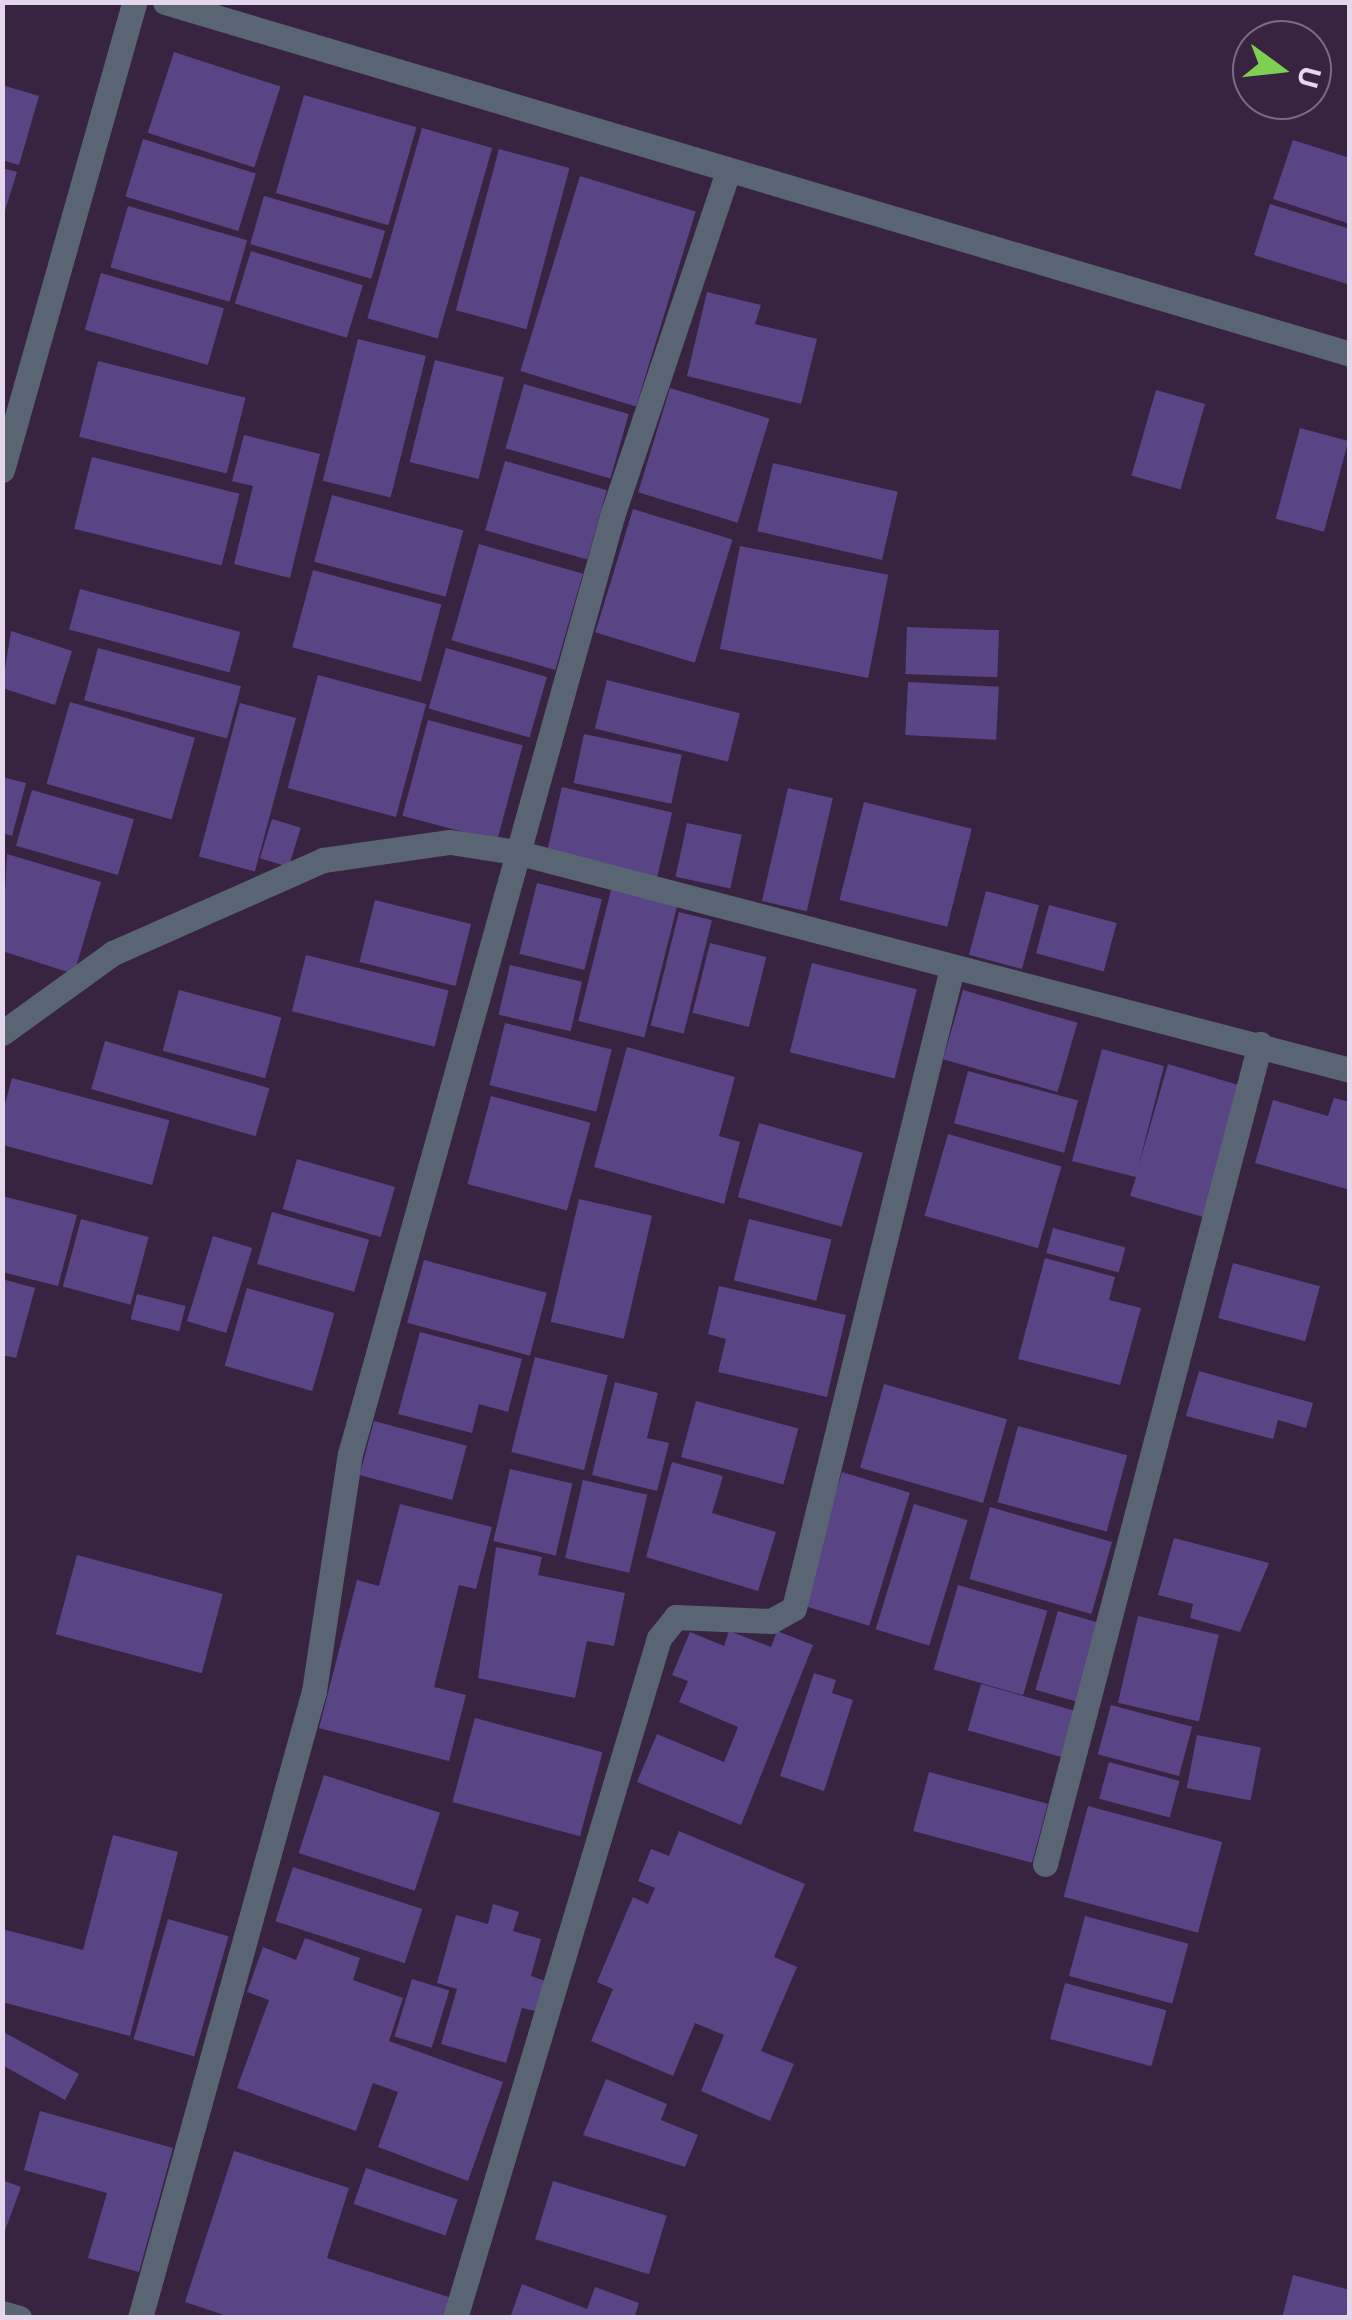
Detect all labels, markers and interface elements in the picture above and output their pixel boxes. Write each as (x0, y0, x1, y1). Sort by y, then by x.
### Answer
north arrow (1232, 20, 1332, 120)
text: U (1290, 63, 1328, 92)

